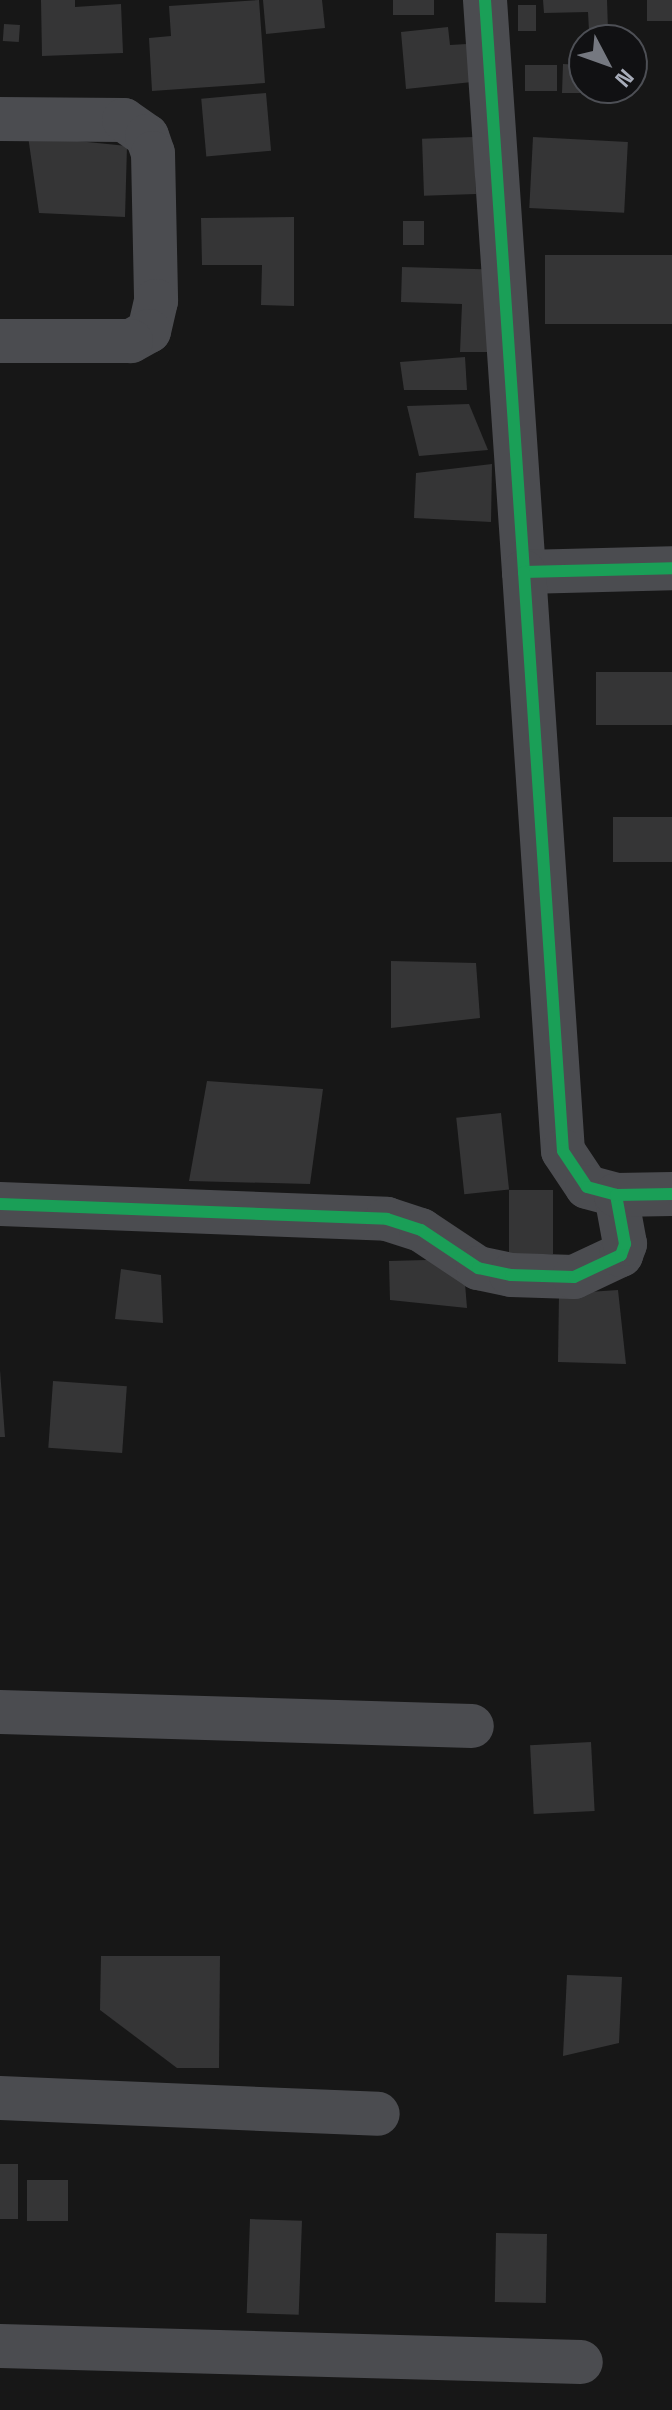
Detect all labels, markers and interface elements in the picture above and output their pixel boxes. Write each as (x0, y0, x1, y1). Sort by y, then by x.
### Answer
north arrow (568, 24, 648, 104)
text: N (609, 64, 640, 93)

